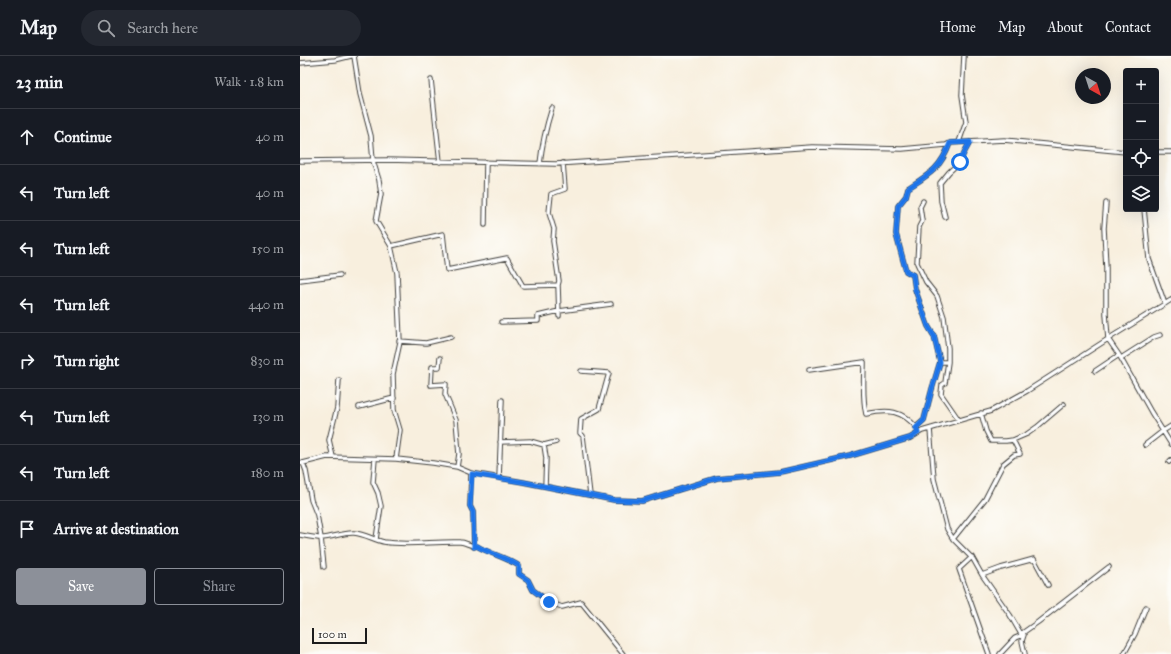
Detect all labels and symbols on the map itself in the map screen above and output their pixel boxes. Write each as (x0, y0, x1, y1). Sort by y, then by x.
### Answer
north arrow (1075, 68, 1111, 104)
route start (951, 153, 969, 171)
route end (540, 593, 558, 611)
scale bar (312, 626, 367, 645)

